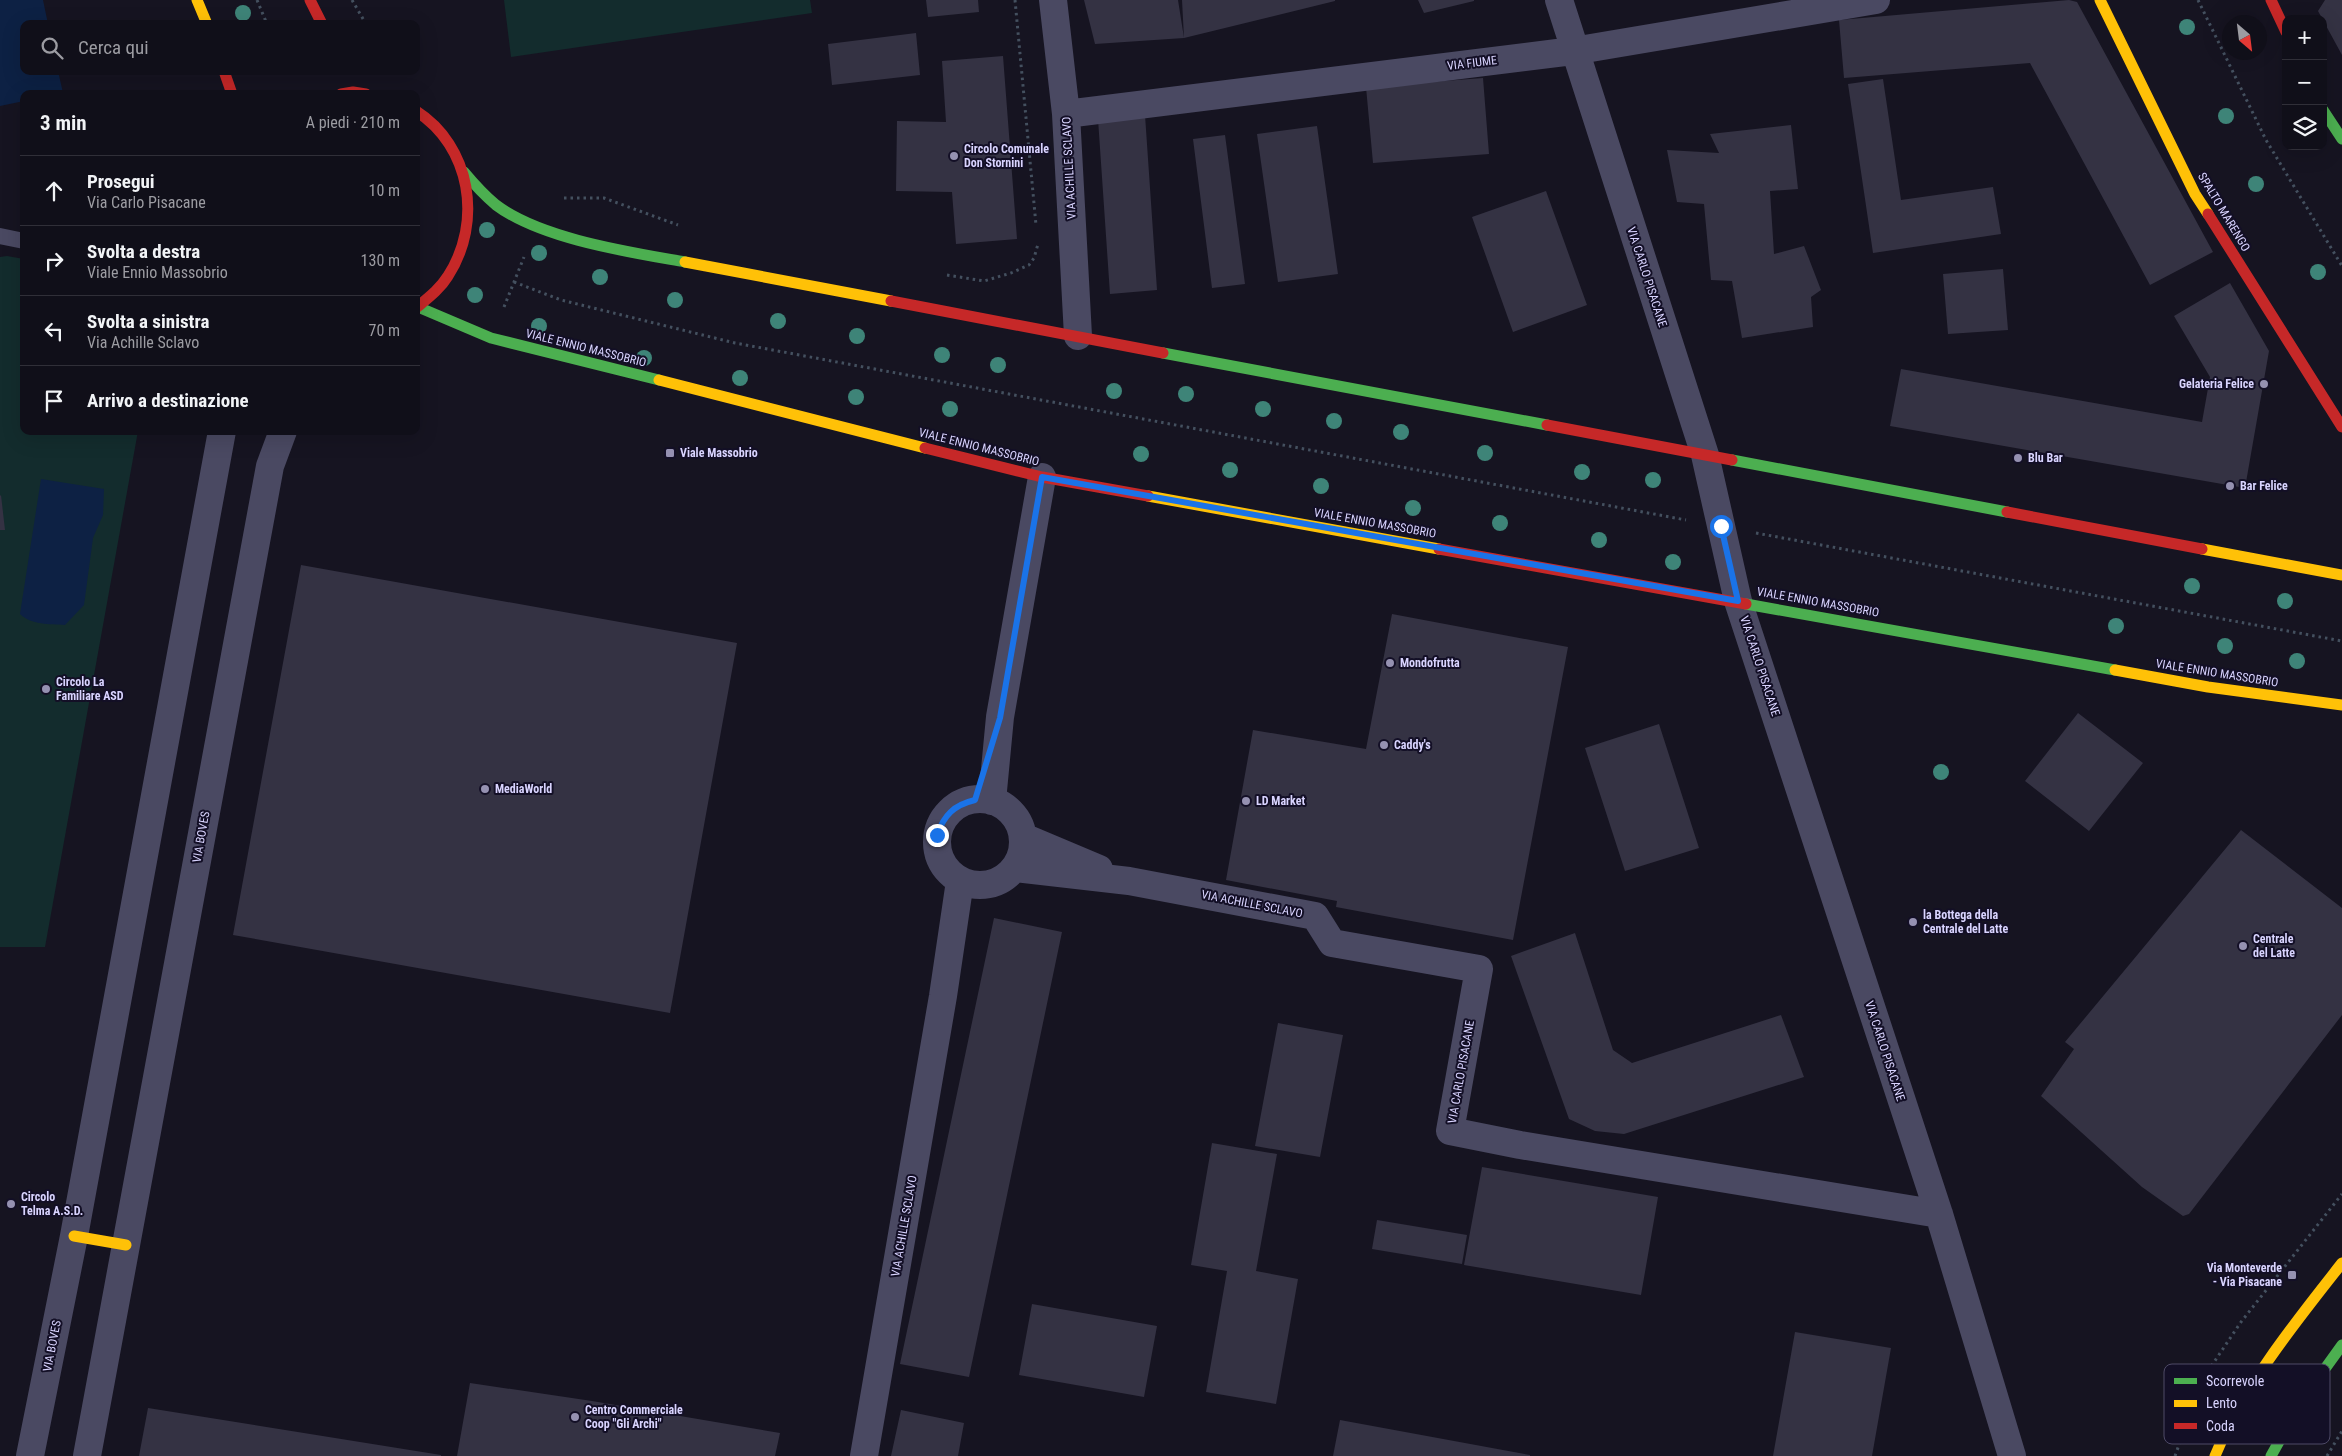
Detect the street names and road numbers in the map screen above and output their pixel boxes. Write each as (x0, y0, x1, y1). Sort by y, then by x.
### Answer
street label: VIA FIUME (1446, 53, 1498, 73)
street label: VIA ACHILLE SCLAVO (1059, 116, 1079, 220)
street label: SPALTO MARENGO (2195, 170, 2253, 254)
street label: VIA CARLO PISACANE (1624, 225, 1670, 329)
street label: VIALE ENNIO MASSOBRIO (524, 326, 648, 370)
street label: VIALE ENNIO MASSOBRIO (917, 425, 1041, 469)
street label: VIALE ENNIO MASSOBRIO (1313, 505, 1437, 541)
street label: VIALE ENNIO MASSOBRIO (1756, 584, 1880, 620)
street label: VIA CARLO PISACANE (1737, 614, 1783, 718)
street label: VIALE ENNIO MASSOBRIO (2155, 656, 2279, 690)
street label: VIA BOVES (190, 810, 212, 864)
street label: VIA ACHILLE SCLAVO (1200, 887, 1304, 921)
street label: VIA CARLO PISACANE (1862, 999, 1908, 1103)
street label: VIA CARLO PISACANE (1445, 1019, 1477, 1125)
street label: VIA ACHILLE SCLAVO (888, 1174, 920, 1278)
street label: VIA BOVES (40, 1319, 64, 1373)

